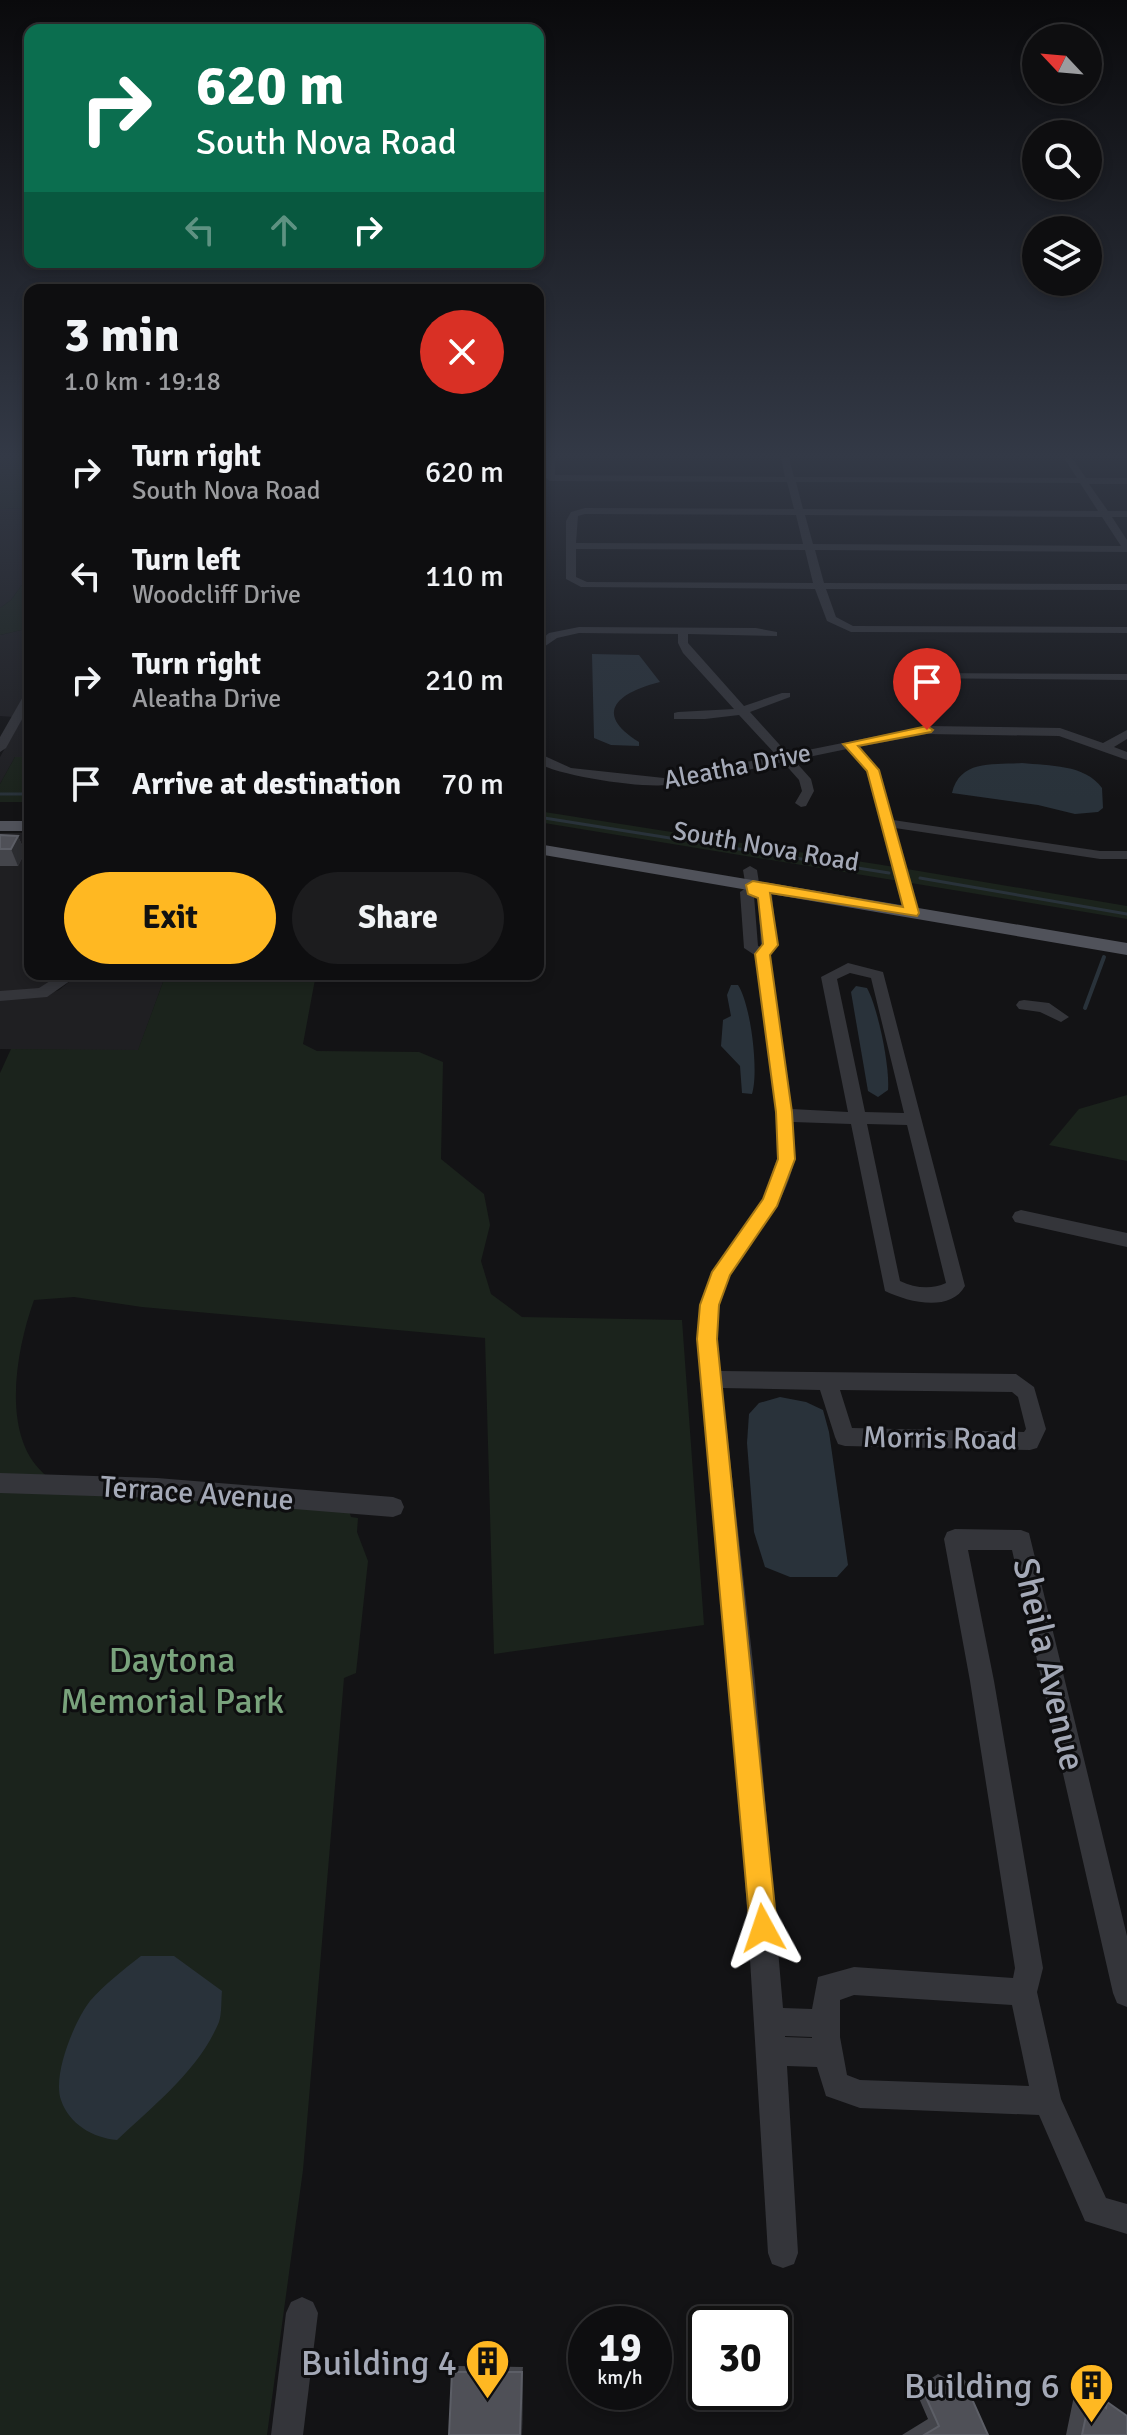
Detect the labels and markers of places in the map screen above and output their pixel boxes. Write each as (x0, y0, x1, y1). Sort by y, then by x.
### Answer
pin (893, 648, 961, 730)
building icon: Building 4 (464, 2338, 512, 2401)
place label: Building 4 (301, 2341, 457, 2386)
building icon: Building 6 (1067, 2361, 1115, 2424)
place label: Building 6 (904, 2364, 1060, 2409)

